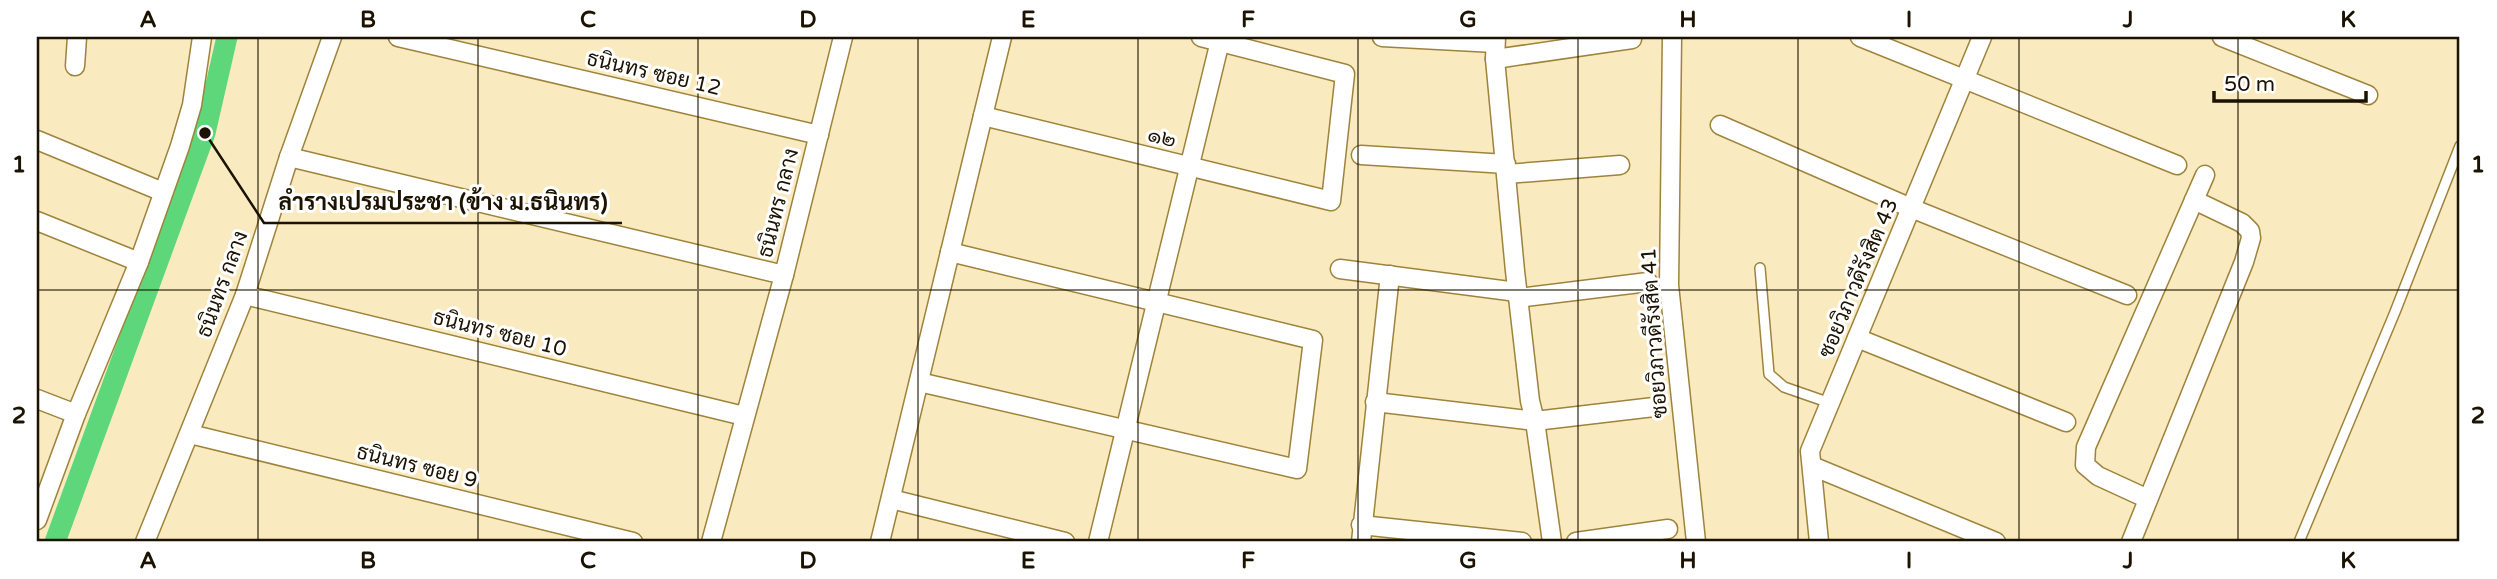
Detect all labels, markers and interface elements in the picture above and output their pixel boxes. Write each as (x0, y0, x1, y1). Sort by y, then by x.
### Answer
text: A (139, 6, 157, 34)
text: B (360, 6, 376, 34)
text: C (580, 6, 596, 34)
text: D (799, 6, 817, 34)
text: E (1021, 6, 1035, 34)
text: F (1241, 6, 1255, 34)
text: G (1459, 6, 1477, 34)
text: H (1679, 6, 1697, 34)
text: I (1906, 6, 1912, 34)
text: J (2122, 6, 2133, 34)
text: K (2340, 6, 2356, 34)
street label: ธนินทร ซอย 12 (584, 46, 723, 101)
scale bar (2214, 60, 2366, 104)
text: 50 m (2224, 72, 2275, 97)
street label: ๑๒ (1145, 122, 1179, 153)
street label: ธนินทร กลาง (753, 146, 804, 260)
text: 1 (12, 151, 26, 179)
text: 1 (2471, 151, 2485, 179)
callout: ลำรางเปรมประชา (ข้าง ม.ธนินทร) (264, 179, 622, 223)
text: ลำรางเปรมประชา (ข้าง ม.ธนินทร) (278, 186, 608, 217)
street label: ซอยวิภาวดีรังสิต 43 (1813, 194, 1903, 362)
street label: ธนินทร กลาง (192, 227, 253, 341)
street label: ซอยวิภาวดีรังสิต 41 (1635, 247, 1673, 419)
street label: ธนินทร ซอย 10 (431, 305, 569, 362)
text: 2 (12, 402, 26, 430)
text: 2 (2471, 402, 2485, 430)
street label: ธนินทร ซอย 9 (354, 439, 480, 494)
text: A (139, 547, 157, 575)
text: B (360, 547, 376, 575)
text: C (580, 547, 596, 575)
text: D (799, 547, 817, 575)
text: E (1021, 547, 1035, 575)
text: F (1241, 547, 1255, 575)
text: G (1459, 547, 1477, 575)
text: H (1679, 547, 1697, 575)
text: I (1906, 547, 1912, 575)
text: J (2122, 547, 2133, 575)
text: K (2340, 547, 2356, 575)

